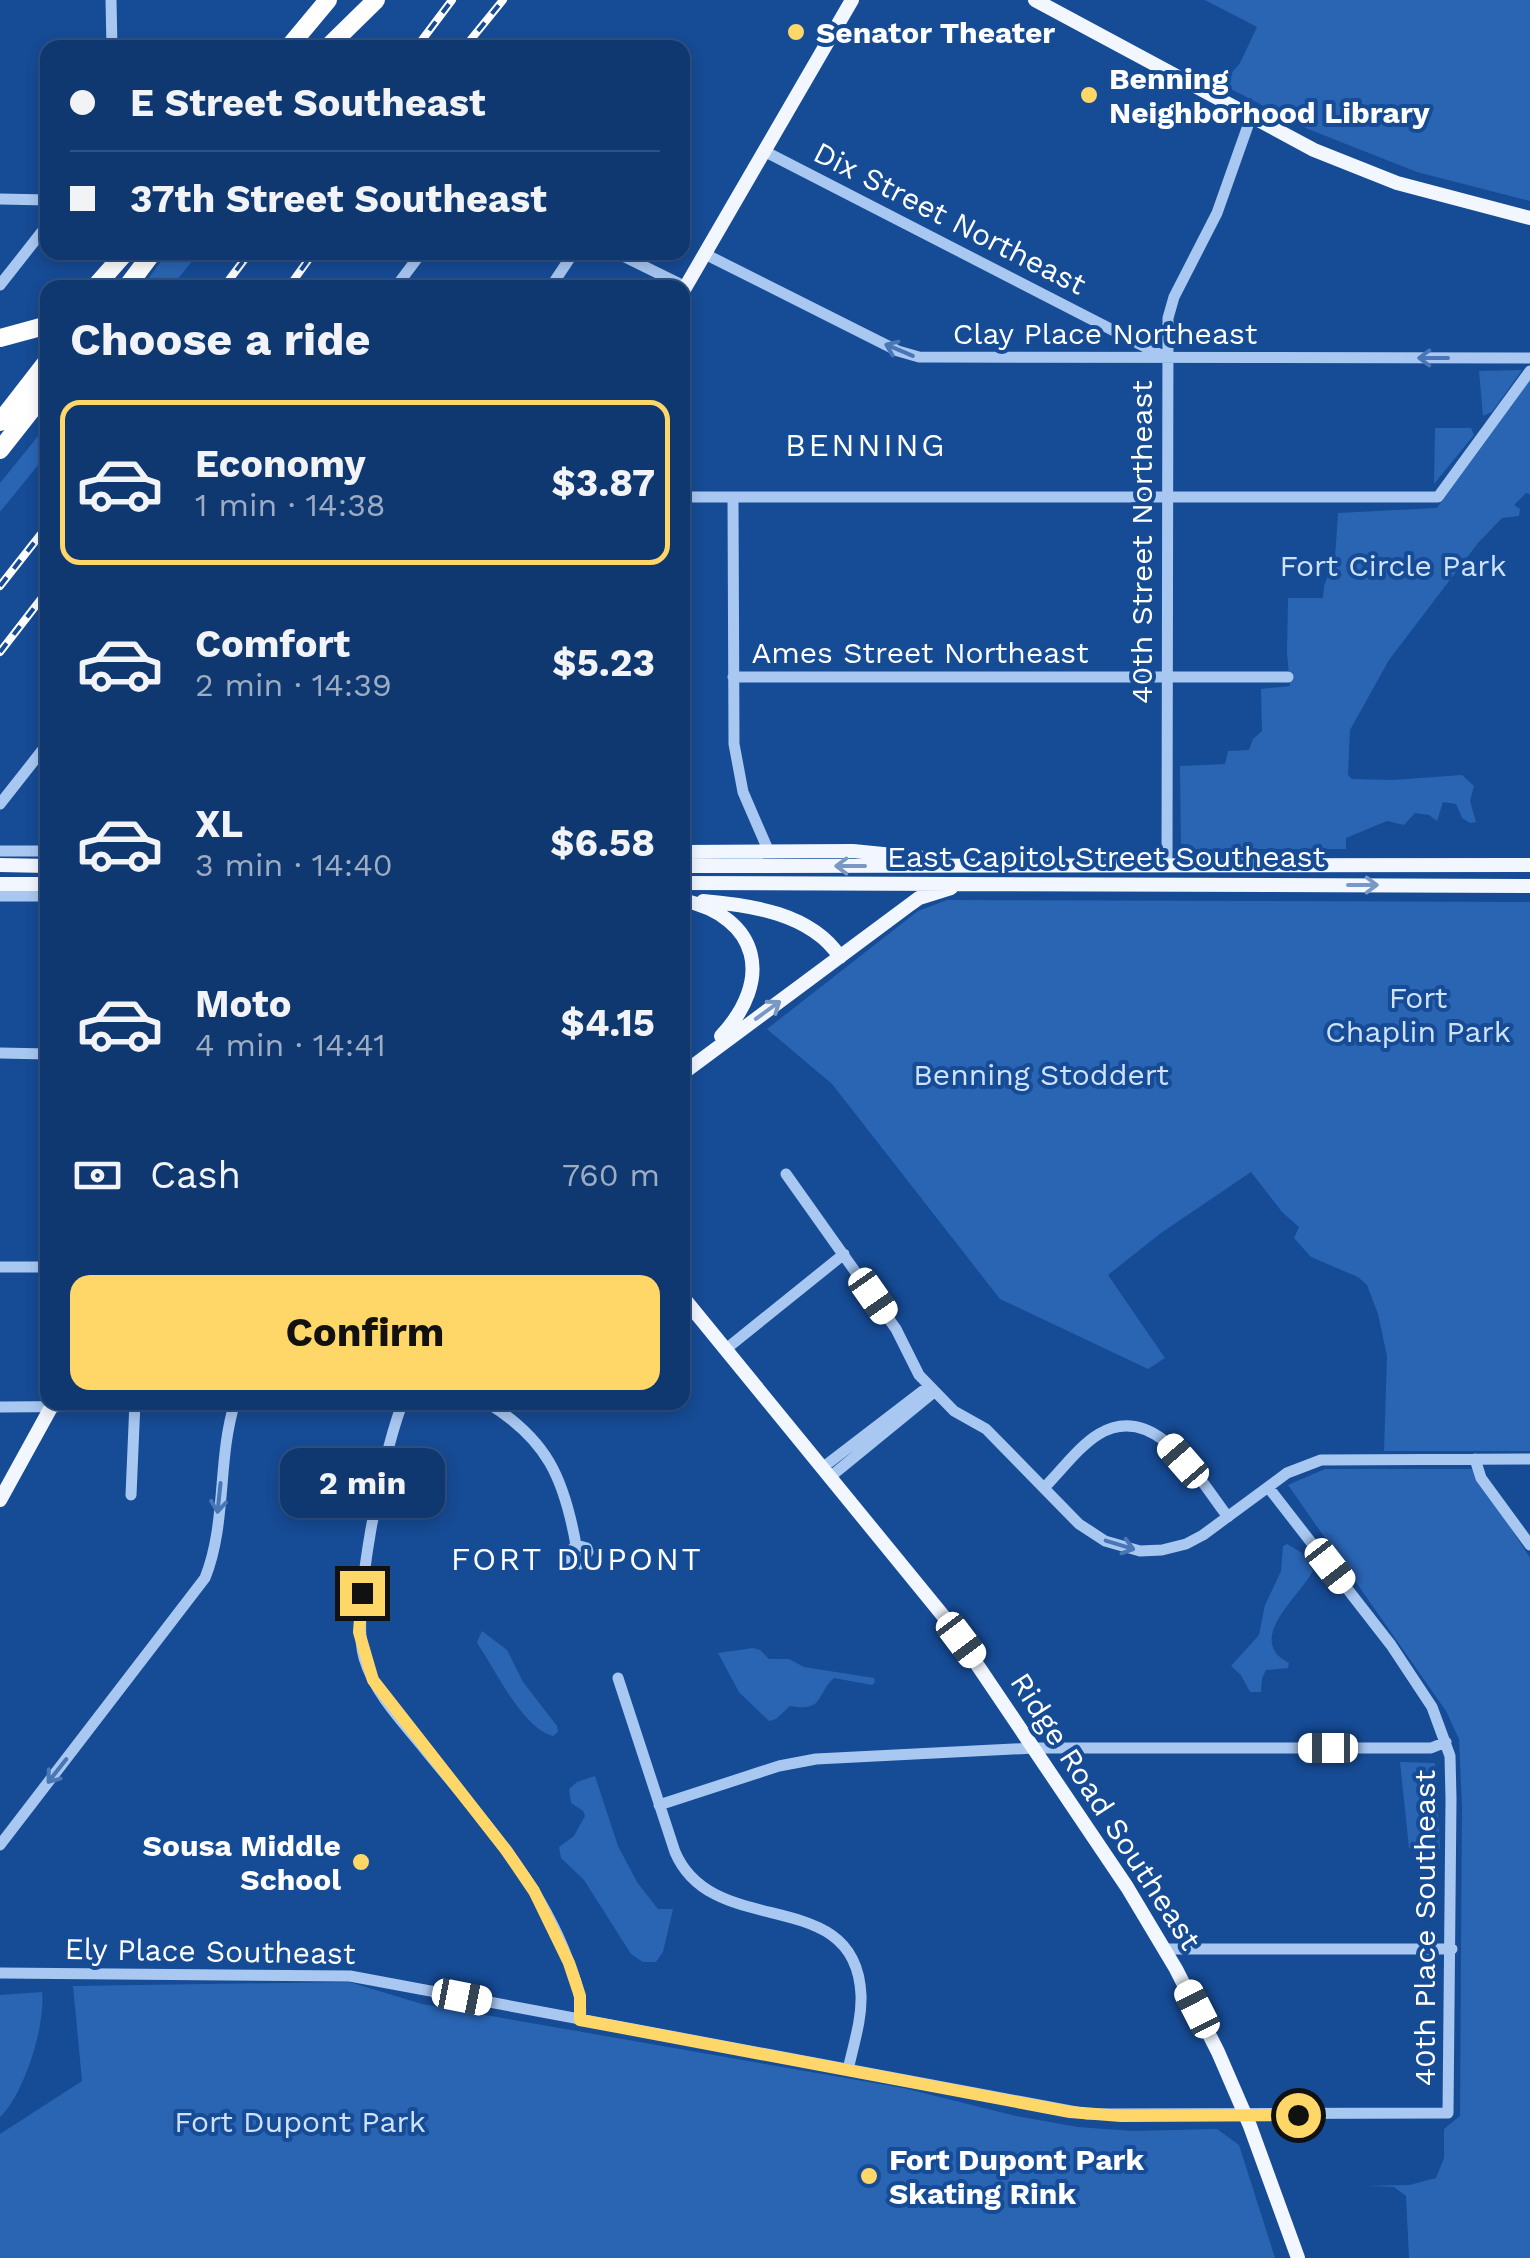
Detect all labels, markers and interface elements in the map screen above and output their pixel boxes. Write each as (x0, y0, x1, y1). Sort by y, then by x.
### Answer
place label: Senator Theater (816, 15, 1055, 50)
marker: Senator Theater (785, 21, 807, 43)
place label: Benning Neighborhood Library (1109, 61, 1430, 130)
text: E Street Southeast (130, 81, 486, 125)
marker: Benning Neighborhood Library (1078, 84, 1100, 106)
street label: Dix Street Northeast (808, 134, 1092, 302)
text: 37th Street Southeast (130, 177, 547, 221)
text: Choose a ride (70, 313, 370, 366)
street label: Clay Place Northeast (953, 316, 1258, 351)
one-way arrow (884, 340, 915, 358)
one-way arrow (1417, 348, 1450, 368)
street label: 40th Street Northeast (1124, 380, 1159, 704)
district label: BENNING (785, 426, 947, 464)
icon: car (75, 438, 165, 528)
text: Economy (195, 442, 366, 486)
text: $3.87 (551, 461, 655, 505)
text: 1 min · 14:38 (195, 486, 386, 524)
park label: Fort Circle Park (1279, 548, 1507, 583)
icon: car (75, 618, 165, 708)
text: Comfort (195, 622, 350, 666)
street label: Ames Street Northeast (751, 635, 1089, 670)
text: $5.23 (552, 641, 655, 685)
text: 2 min · 14:39 (195, 666, 392, 704)
icon: car (75, 798, 165, 888)
text: XL (195, 802, 243, 846)
text: $6.58 (550, 821, 655, 865)
street label: East Capitol Street Southeast (887, 839, 1325, 874)
text: 3 min · 14:40 (195, 846, 393, 884)
one-way arrow (835, 856, 868, 876)
one-way arrow (1346, 876, 1379, 894)
icon: car (75, 978, 165, 1068)
park label: Fort Chaplin Park (1325, 980, 1511, 1049)
text: Moto (195, 982, 291, 1026)
one-way arrow (754, 1000, 781, 1021)
text: $4.15 (561, 1001, 655, 1045)
text: 4 min · 14:41 (195, 1026, 386, 1064)
park label: Benning Stoddert (913, 1057, 1169, 1092)
icon: cash (70, 1148, 125, 1203)
text: Cash (150, 1153, 241, 1197)
text: 760 m (562, 1156, 660, 1194)
car (844, 1263, 902, 1329)
button: Confirm (70, 1275, 660, 1390)
car (1152, 1429, 1214, 1493)
callout: 2 min (280, 1448, 444, 1518)
text: 2 min (319, 1464, 406, 1502)
one-way arrow (209, 1482, 228, 1514)
car (1300, 1533, 1360, 1599)
one-way arrow (1104, 1537, 1136, 1555)
district label: FORT DUPONT (451, 1540, 703, 1578)
route end (340, 1571, 385, 1616)
car (931, 1607, 991, 1673)
street label: Ridge Road Southeast (1003, 1666, 1209, 1956)
car (1298, 1733, 1358, 1763)
one-way arrow (46, 1758, 68, 1784)
street label: 40th Place Southeast (1407, 1769, 1442, 2086)
place label: Sousa Middle School (143, 1828, 341, 1897)
marker: Sousa Middle School (350, 1851, 372, 1873)
street label: Ely Place Southeast (64, 1931, 356, 1971)
car (1170, 1975, 1224, 2043)
car (430, 1977, 494, 2017)
route start (1276, 2093, 1321, 2138)
park label: Fort Dupont Park (174, 2104, 426, 2139)
place label: Fort Dupont Park Skating Rink (889, 2142, 1144, 2211)
marker: Fort Dupont Park Skating Rink (858, 2165, 880, 2187)

